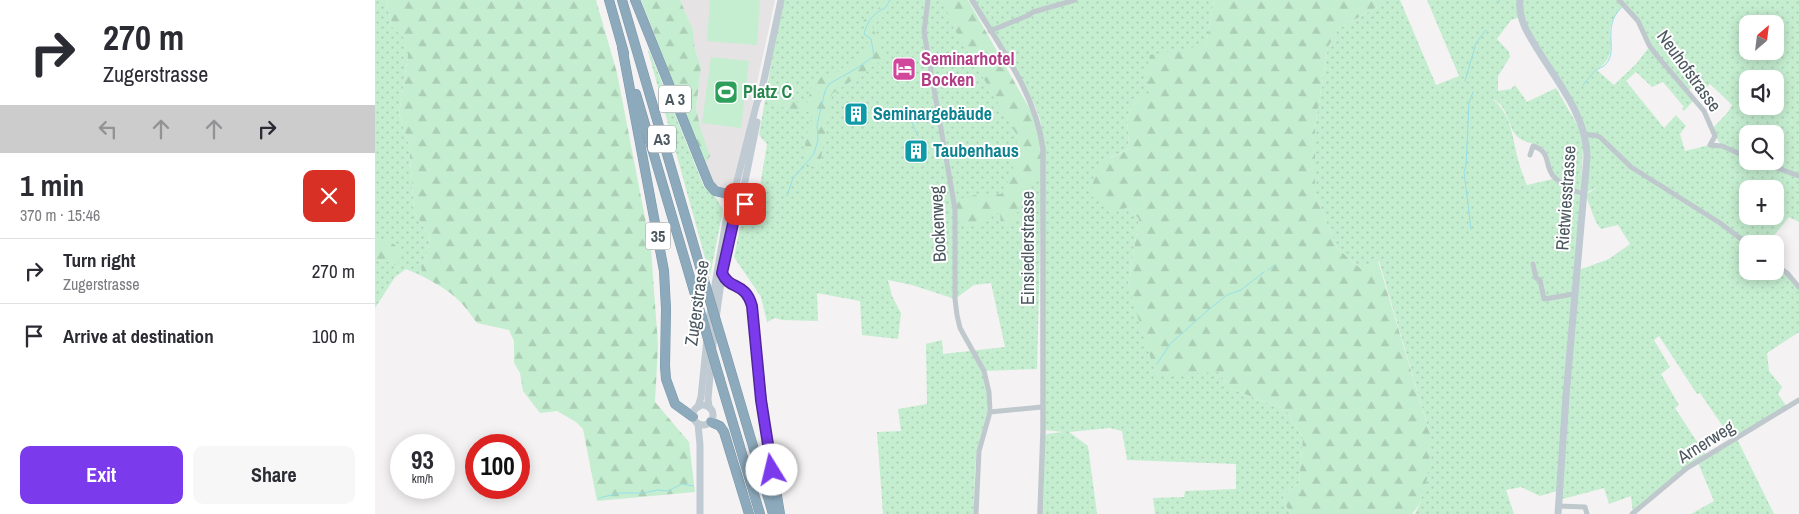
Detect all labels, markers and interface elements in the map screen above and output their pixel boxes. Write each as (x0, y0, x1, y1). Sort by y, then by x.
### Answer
text: 270 m (103, 14, 184, 61)
north arrow (1739, 15, 1784, 60)
map controls (1739, 15, 1784, 280)
icon: right (20, 20, 85, 85)
street label: Neuhofstrasse (1651, 25, 1727, 117)
place label: Seminarhotel Bocken (921, 46, 1015, 92)
hotel icon: Seminarhotel Bocken (891, 56, 917, 82)
text: Zugerstrasse (103, 59, 208, 89)
button: sound (1739, 70, 1784, 115)
sports icon: Platz C (713, 79, 739, 105)
place label: Platz C (743, 79, 793, 104)
road number: A 3 (659, 86, 691, 112)
building icon: Seminargebäude (843, 101, 869, 127)
place label: Seminargebäude (873, 101, 992, 126)
icon: left (94, 115, 122, 143)
icon: ahead (147, 115, 175, 143)
icon: ahead (200, 115, 228, 143)
icon: right (253, 115, 281, 143)
button: search (1739, 125, 1784, 170)
road number: A3 (648, 126, 676, 152)
building icon: Taubenhaus (903, 138, 929, 164)
place label: Taubenhaus (933, 138, 1019, 163)
street label: Rietwiesstrasse (1549, 145, 1582, 251)
text: 1 min (20, 165, 84, 205)
button: close (303, 170, 355, 222)
button: + (1739, 180, 1784, 225)
pin (724, 183, 766, 225)
street label: Bockenweg (923, 184, 952, 263)
icon: arrive (731, 190, 759, 218)
street label: Einsiedlerstrasse (1015, 191, 1040, 305)
text: 370 m · 15:46 (20, 204, 100, 226)
road number: 35 (645, 222, 671, 250)
button: − (1739, 235, 1784, 280)
text: Turn right (63, 247, 135, 273)
icon: right (20, 257, 48, 285)
text: 270 m (312, 258, 355, 284)
street label: Zugerstrasse (678, 259, 715, 347)
text: Zugerstrasse (63, 273, 140, 295)
icon: arrive (20, 322, 48, 350)
text: Arrive at destination (63, 323, 214, 349)
text: 100 m (312, 323, 355, 349)
street label: Arnerweg (1671, 414, 1740, 469)
speed limit sign: 100 (465, 434, 530, 499)
text: 93 (411, 443, 434, 477)
position arrow (745, 443, 797, 495)
button: Exit (20, 446, 183, 504)
button: Share (193, 446, 355, 504)
text: km/h (412, 471, 433, 487)

